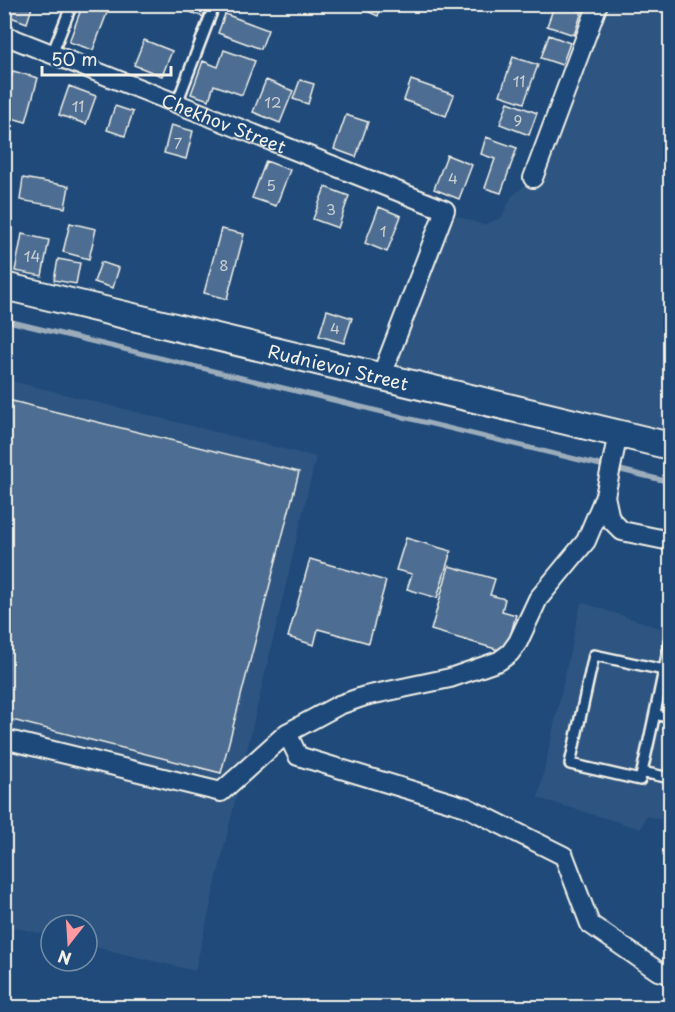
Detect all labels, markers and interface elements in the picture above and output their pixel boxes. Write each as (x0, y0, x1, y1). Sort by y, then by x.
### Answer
scale bar (42, 39, 171, 77)
text: 50 m (51, 45, 98, 72)
house number: 11 (513, 69, 525, 92)
street label: Chekhov Street (158, 86, 291, 159)
house number: 12 (264, 90, 282, 113)
house number: 11 (72, 94, 84, 117)
house number: 9 (514, 108, 522, 131)
house number: 7 (174, 131, 183, 154)
house number: 4 (448, 166, 458, 189)
house number: 5 (266, 173, 276, 196)
house number: 3 (326, 197, 336, 220)
house number: 1 (380, 219, 386, 242)
house number: 14 (24, 244, 40, 267)
house number: 8 (219, 253, 229, 276)
house number: 4 (330, 316, 340, 339)
street label: Rudnievoi Street (266, 336, 411, 396)
north arrow (39, 913, 99, 973)
text: N (55, 945, 74, 972)

